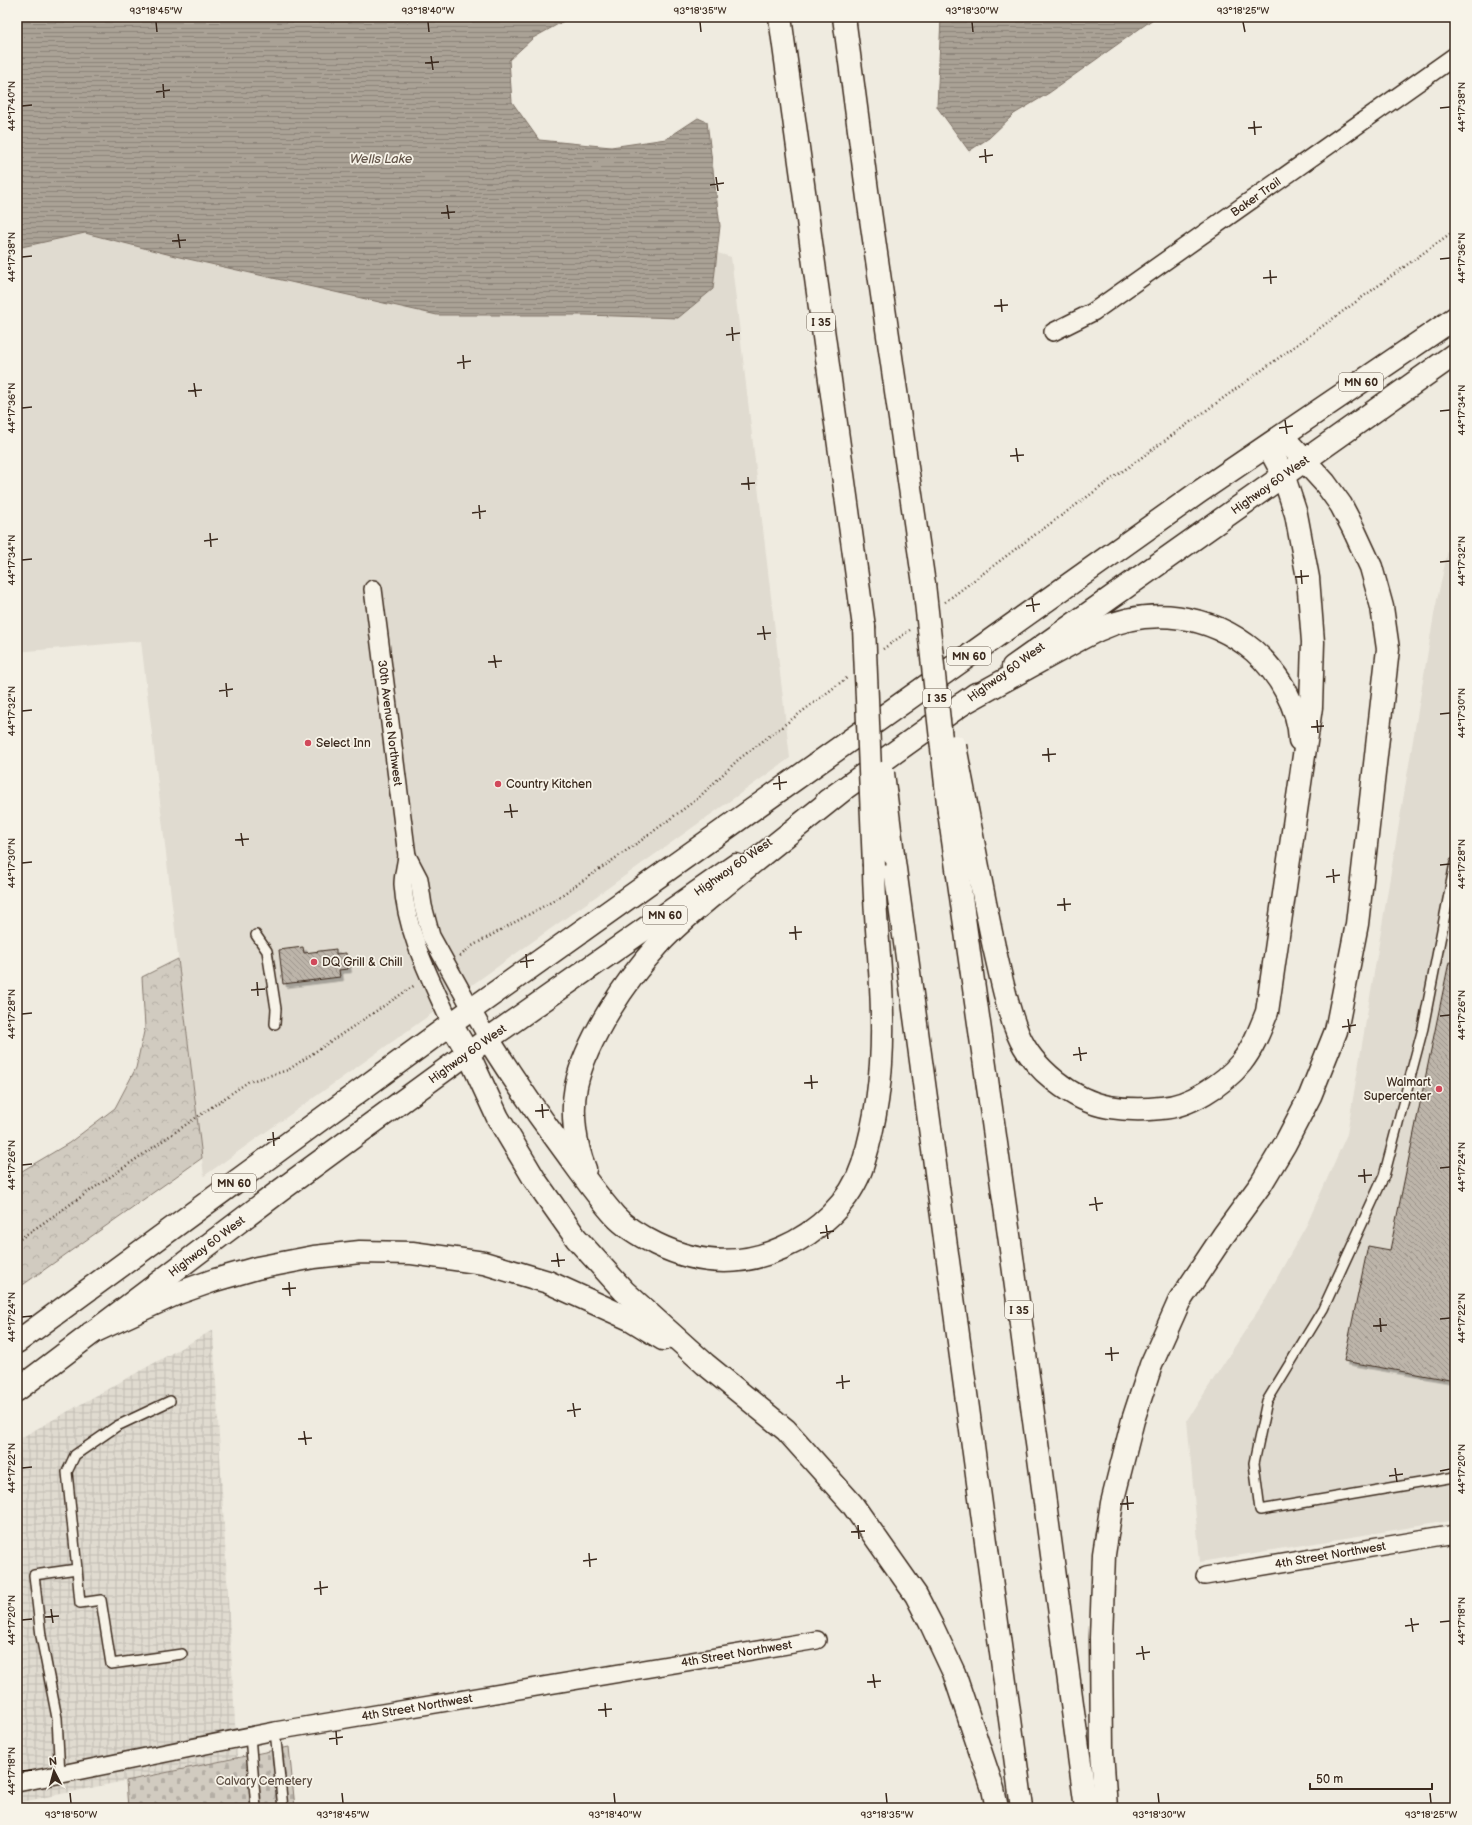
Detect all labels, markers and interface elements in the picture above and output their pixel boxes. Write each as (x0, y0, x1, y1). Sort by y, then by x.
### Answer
text: 93°18'45"W (130, 5, 182, 17)
text: 93°18'40"W (401, 5, 455, 17)
text: 93°18'35"W (674, 5, 727, 17)
text: 93°18'30"W (945, 5, 999, 17)
text: 93°18'25"W (1217, 5, 1269, 17)
text: 44°17'40"N (6, 81, 18, 131)
text: 44°17'38"N (1456, 82, 1468, 132)
water label: Wells Lake (350, 151, 413, 167)
street label: Baker Trail (1228, 174, 1284, 220)
text: 44°17'38"N (6, 232, 18, 282)
text: 44°17'36"N (1456, 233, 1468, 283)
road number: I 35 (807, 313, 835, 331)
road number: MN 60 (1339, 373, 1383, 391)
text: 44°17'36"N (6, 383, 18, 433)
text: 44°17'34"N (1456, 385, 1468, 435)
street label: Highway 60 West (1229, 452, 1312, 518)
text: 44°17'34"N (6, 535, 18, 585)
text: 44°17'32"N (1456, 536, 1468, 586)
street label: Highway 60 West (965, 639, 1048, 705)
road number: MN 60 (947, 647, 991, 665)
street label: 30th Avenue Northwest (374, 659, 405, 787)
text: 44°17'32"N (6, 686, 18, 736)
text: 44°17'30"N (1456, 688, 1468, 738)
road number: I 35 (923, 689, 951, 707)
place label: Select Inn (316, 736, 371, 751)
marker: Select Inn (303, 738, 313, 748)
place label: Country Kitchen (506, 777, 592, 792)
marker: Country Kitchen (493, 779, 503, 789)
street label: Highway 60 West (691, 835, 775, 900)
text: 44°17'30"N (6, 838, 18, 888)
text: 44°17'28"N (1456, 839, 1468, 889)
road number: MN 60 (643, 906, 687, 924)
place label: DQ Grill & Chill (322, 955, 402, 970)
marker: DQ Grill & Chill (309, 957, 319, 967)
text: 44°17'28"N (6, 989, 18, 1039)
text: 44°17'26"N (1456, 990, 1468, 1040)
street label: Highway 60 West (426, 1021, 510, 1087)
place label: Walmart Supercenter (1364, 1075, 1432, 1104)
marker: Walmart Supercenter (1434, 1084, 1444, 1094)
text: 44°17'26"N (6, 1140, 18, 1190)
text: 44°17'24"N (1456, 1142, 1468, 1192)
road number: MN 60 (212, 1174, 256, 1192)
street label: Highway 60 West (166, 1213, 248, 1280)
text: 44°17'24"N (6, 1292, 18, 1342)
text: 44°17'22"N (1456, 1293, 1468, 1343)
road number: I 35 (1005, 1301, 1033, 1319)
text: 44°17'22"N (6, 1443, 18, 1493)
text: 44°17'20"N (1456, 1444, 1468, 1494)
street label: 4th Street Northwest (1274, 1539, 1387, 1572)
text: 44°17'20"N (6, 1595, 18, 1645)
text: 44°17'18"N (1456, 1597, 1468, 1645)
street label: 4th Street Northwest (680, 1637, 793, 1671)
street label: 4th Street Northwest (360, 1691, 474, 1724)
text: 44°17'18"N (6, 1747, 18, 1795)
north arrow (34, 1751, 74, 1791)
text: N (48, 1755, 58, 1768)
scale bar (1310, 1765, 1432, 1791)
text: 50 m (1316, 1772, 1343, 1787)
park label: Calvary Cemetery (216, 1774, 313, 1789)
text: 93°18'50"W (45, 1809, 97, 1821)
text: 93°18'45"W (317, 1809, 369, 1821)
text: 93°18'40"W (588, 1809, 642, 1821)
text: 93°18'35"W (861, 1809, 914, 1821)
text: 93°18'30"W (1132, 1809, 1186, 1821)
text: 93°18'25"W (1405, 1809, 1457, 1821)

